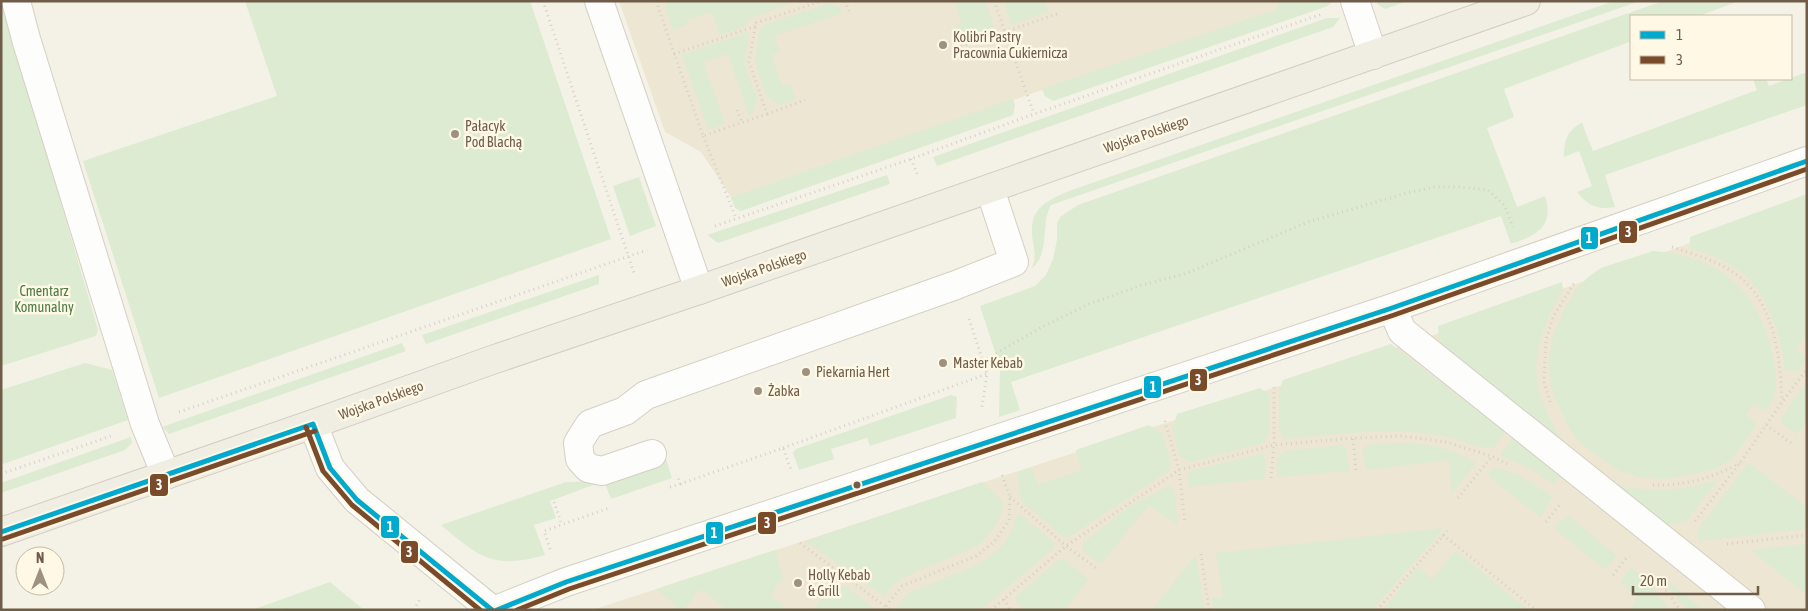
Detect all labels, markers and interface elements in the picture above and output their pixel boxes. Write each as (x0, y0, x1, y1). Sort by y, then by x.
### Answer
legend (1630, 15, 1793, 80)
text: 1 (1676, 26, 1683, 43)
place label: Kolibri Pastry Pracownia Cukiernicza (953, 29, 1068, 61)
marker: Kolibri Pastry Pracownia Cukiernicza (937, 39, 949, 51)
text: 3 (1676, 51, 1683, 68)
street label: Wojska Polskiego (1101, 112, 1191, 156)
place label: Pałacyk Pod Blachą (465, 118, 522, 150)
marker: Pałacyk Pod Blachą (449, 128, 461, 140)
line badge: 3 (1618, 220, 1638, 244)
text: 3 (1625, 224, 1631, 240)
line badge: 1 (1580, 226, 1599, 250)
text: 1 (1586, 230, 1593, 246)
street label: Wojska Polskiego (719, 246, 809, 290)
park label: Cmentarz Komunalny (14, 283, 74, 315)
place label: Master Kebab (953, 355, 1023, 371)
marker: Master Kebab (937, 357, 949, 369)
place label: Piekarnia Hert (816, 364, 890, 380)
marker: Piekarnia Hert (800, 366, 812, 378)
line badge: 3 (1189, 368, 1208, 392)
text: 3 (1195, 372, 1201, 388)
line badge: 1 (1143, 375, 1162, 399)
street label: Wojska Polskiego (337, 377, 425, 423)
text: 1 (1150, 379, 1157, 395)
place label: Żabka (768, 383, 800, 399)
marker: Żabka (752, 385, 764, 397)
line badge: 3 (149, 473, 169, 497)
text: 3 (156, 477, 162, 493)
unlabelled marker (852, 480, 862, 490)
line badge: 3 (757, 511, 777, 535)
line badge: 1 (380, 515, 400, 539)
text: 3 (764, 515, 770, 531)
text: 1 (387, 519, 394, 535)
line badge: 1 (705, 521, 724, 545)
text: 1 (711, 525, 718, 541)
line badge: 3 (400, 540, 419, 564)
text: 3 (406, 544, 412, 560)
north arrow (15, 546, 65, 596)
text: N (36, 550, 44, 566)
scale bar (1633, 564, 1758, 596)
place label: Holly Kebab & Grill (808, 567, 871, 599)
text: 20 m (1640, 572, 1667, 589)
marker: Holly Kebab & Grill (792, 577, 804, 589)

